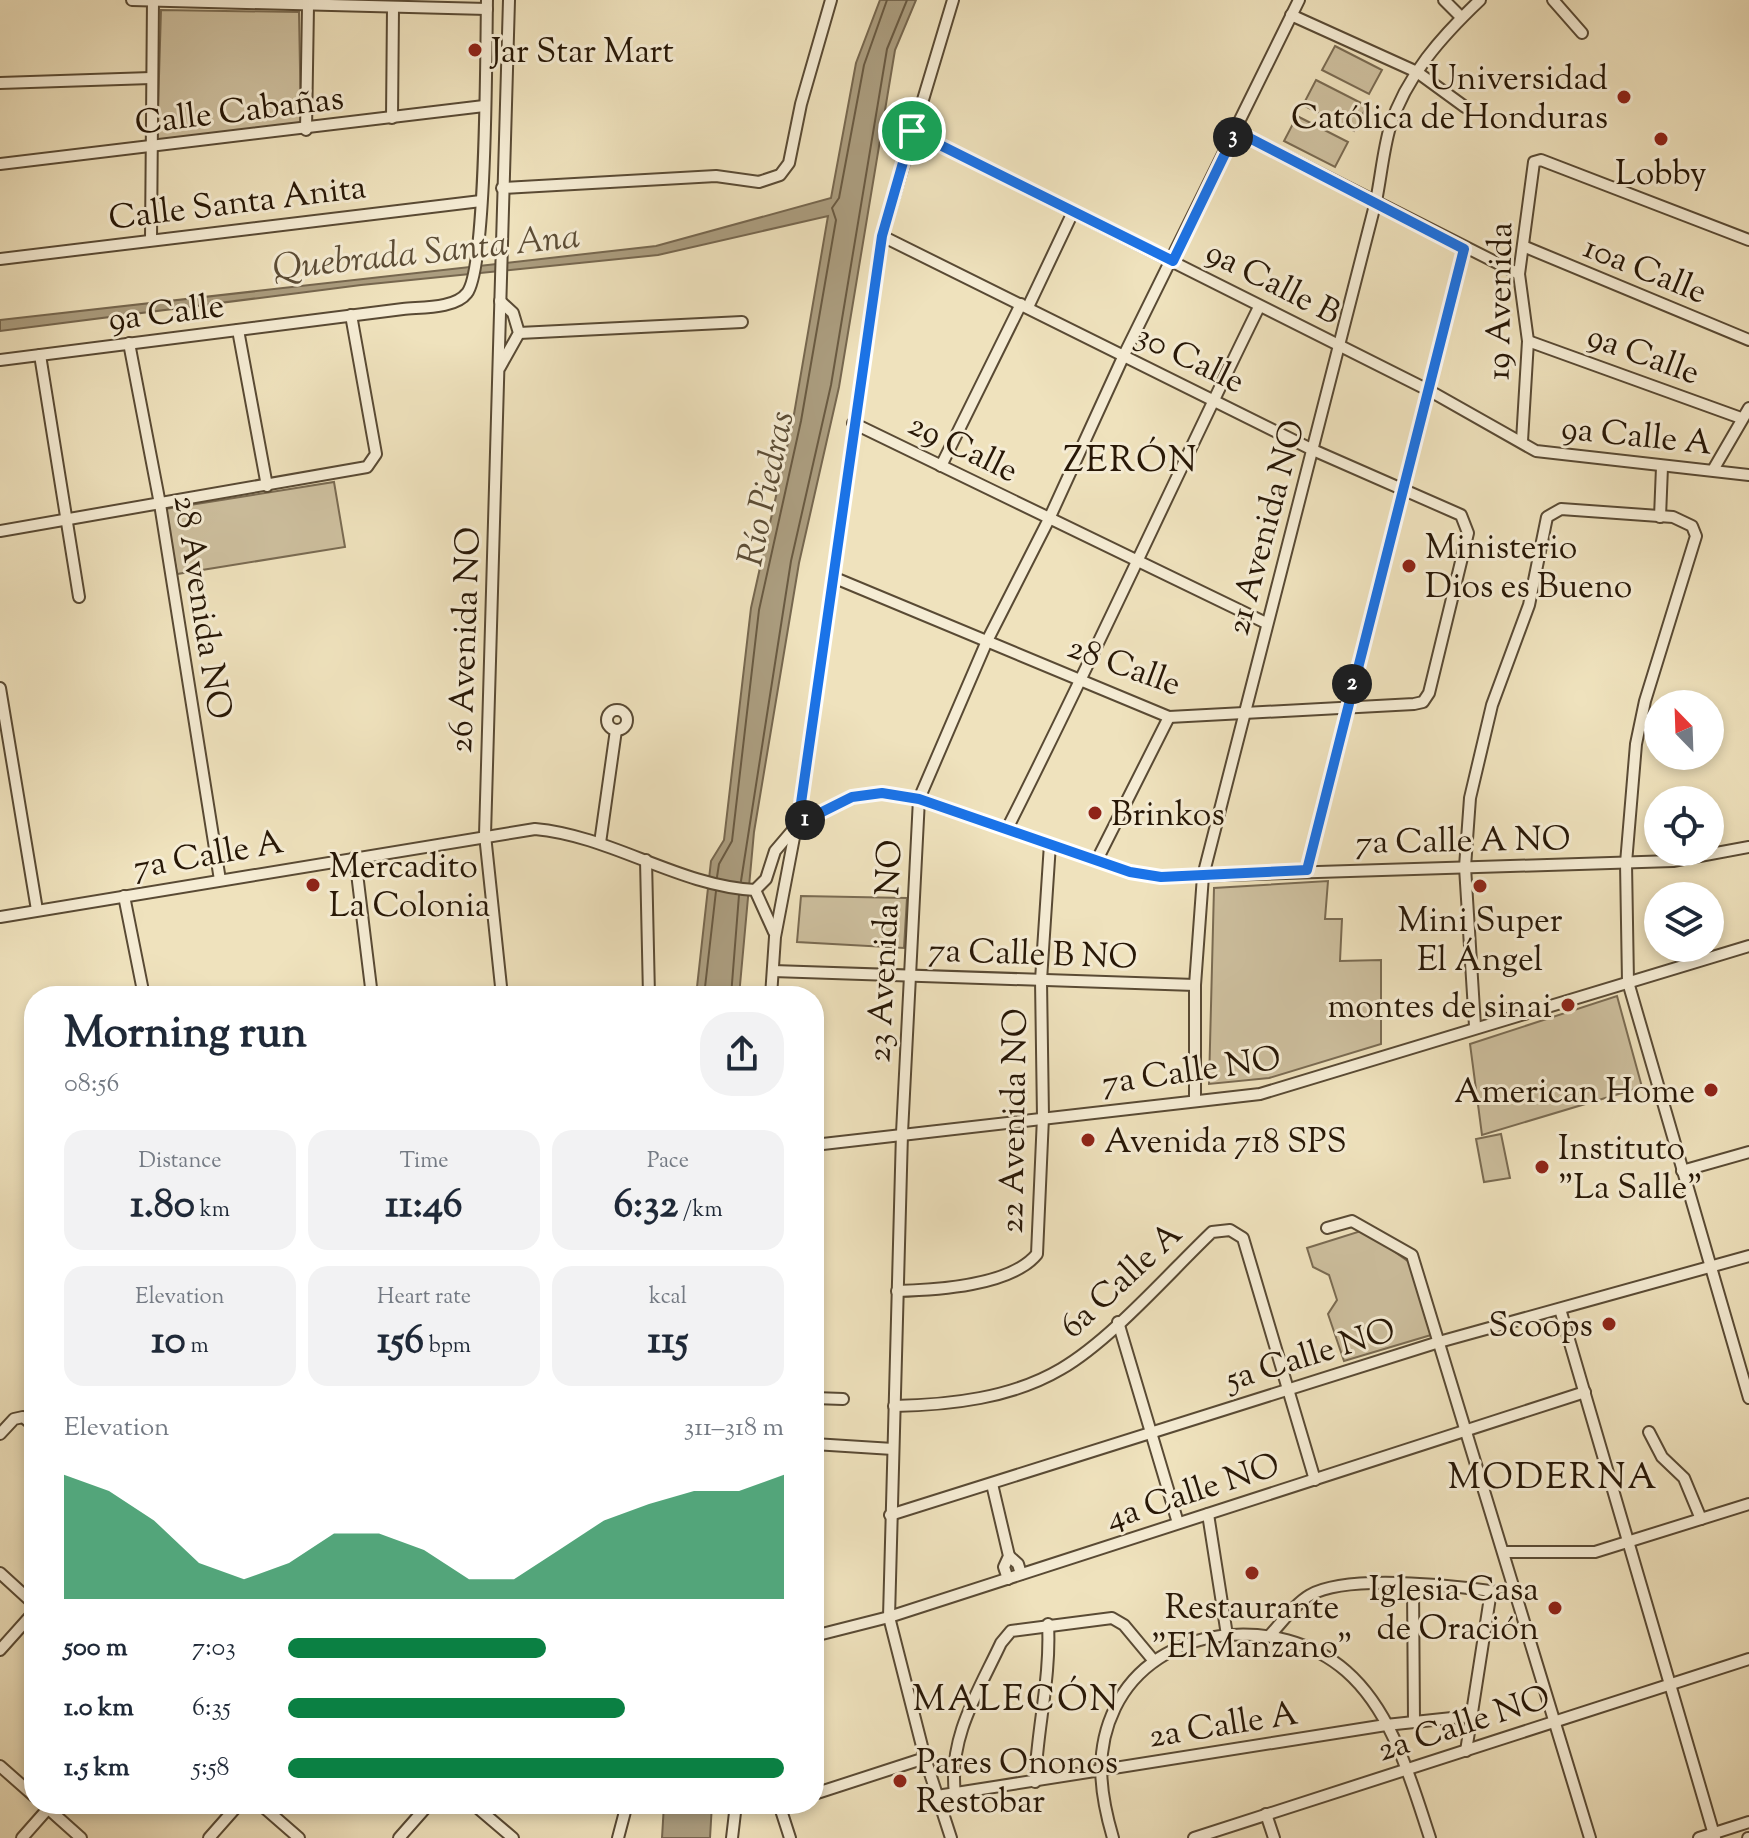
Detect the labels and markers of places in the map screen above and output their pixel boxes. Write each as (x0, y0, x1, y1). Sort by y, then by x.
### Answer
place label: Jar Star Mart (489, 29, 674, 78)
marker: Jar Star Mart (466, 41, 484, 59)
place label: Universidad Católica de Honduras (1291, 56, 1608, 144)
marker: Universidad Católica de Honduras (1615, 88, 1633, 106)
pin (878, 97, 946, 165)
pin: 3 (1213, 117, 1253, 157)
marker: Lobby (1652, 130, 1670, 148)
place label: Lobby (1615, 151, 1707, 200)
place label: Ministerio Dios es Bueno (1425, 525, 1632, 613)
marker: Ministerio Dios es Bueno (1400, 557, 1418, 575)
pin: 2 (1332, 664, 1372, 704)
place label: Brinkos (1111, 792, 1225, 841)
pin: 1 (785, 800, 825, 840)
marker: Brinkos (1086, 804, 1104, 822)
place label: Mercadito La Colonia (329, 844, 490, 932)
marker: Mercadito La Colonia (304, 876, 322, 894)
marker: Mini Super El Ángel (1471, 877, 1489, 895)
place label: Mini Super El Ángel (1397, 898, 1563, 986)
place label: montes de sinai (1327, 984, 1552, 1033)
marker: montes de sinai (1559, 996, 1577, 1014)
place label: American Home (1454, 1069, 1695, 1118)
marker: American Home (1702, 1081, 1720, 1099)
place label: Avenida 718 SPS (1104, 1119, 1347, 1168)
place label: Instituto "La Salle" (1558, 1126, 1703, 1214)
marker: Avenida 718 SPS (1079, 1131, 1097, 1149)
marker: Instituto "La Salle" (1533, 1158, 1551, 1176)
place label: Scoops (1488, 1303, 1593, 1352)
marker: Scoops (1600, 1315, 1618, 1333)
marker: Restaurante "El Manzano" (1243, 1564, 1261, 1582)
place label: Iglesia Casa de Oración (1369, 1567, 1539, 1655)
place label: Restaurante "El Manzano" (1151, 1585, 1353, 1673)
marker: Iglesia Casa de Oración (1546, 1599, 1564, 1617)
place label: Pares Ononos Restobar (916, 1740, 1118, 1828)
marker: Pares Ononos Restobar (891, 1772, 909, 1790)

